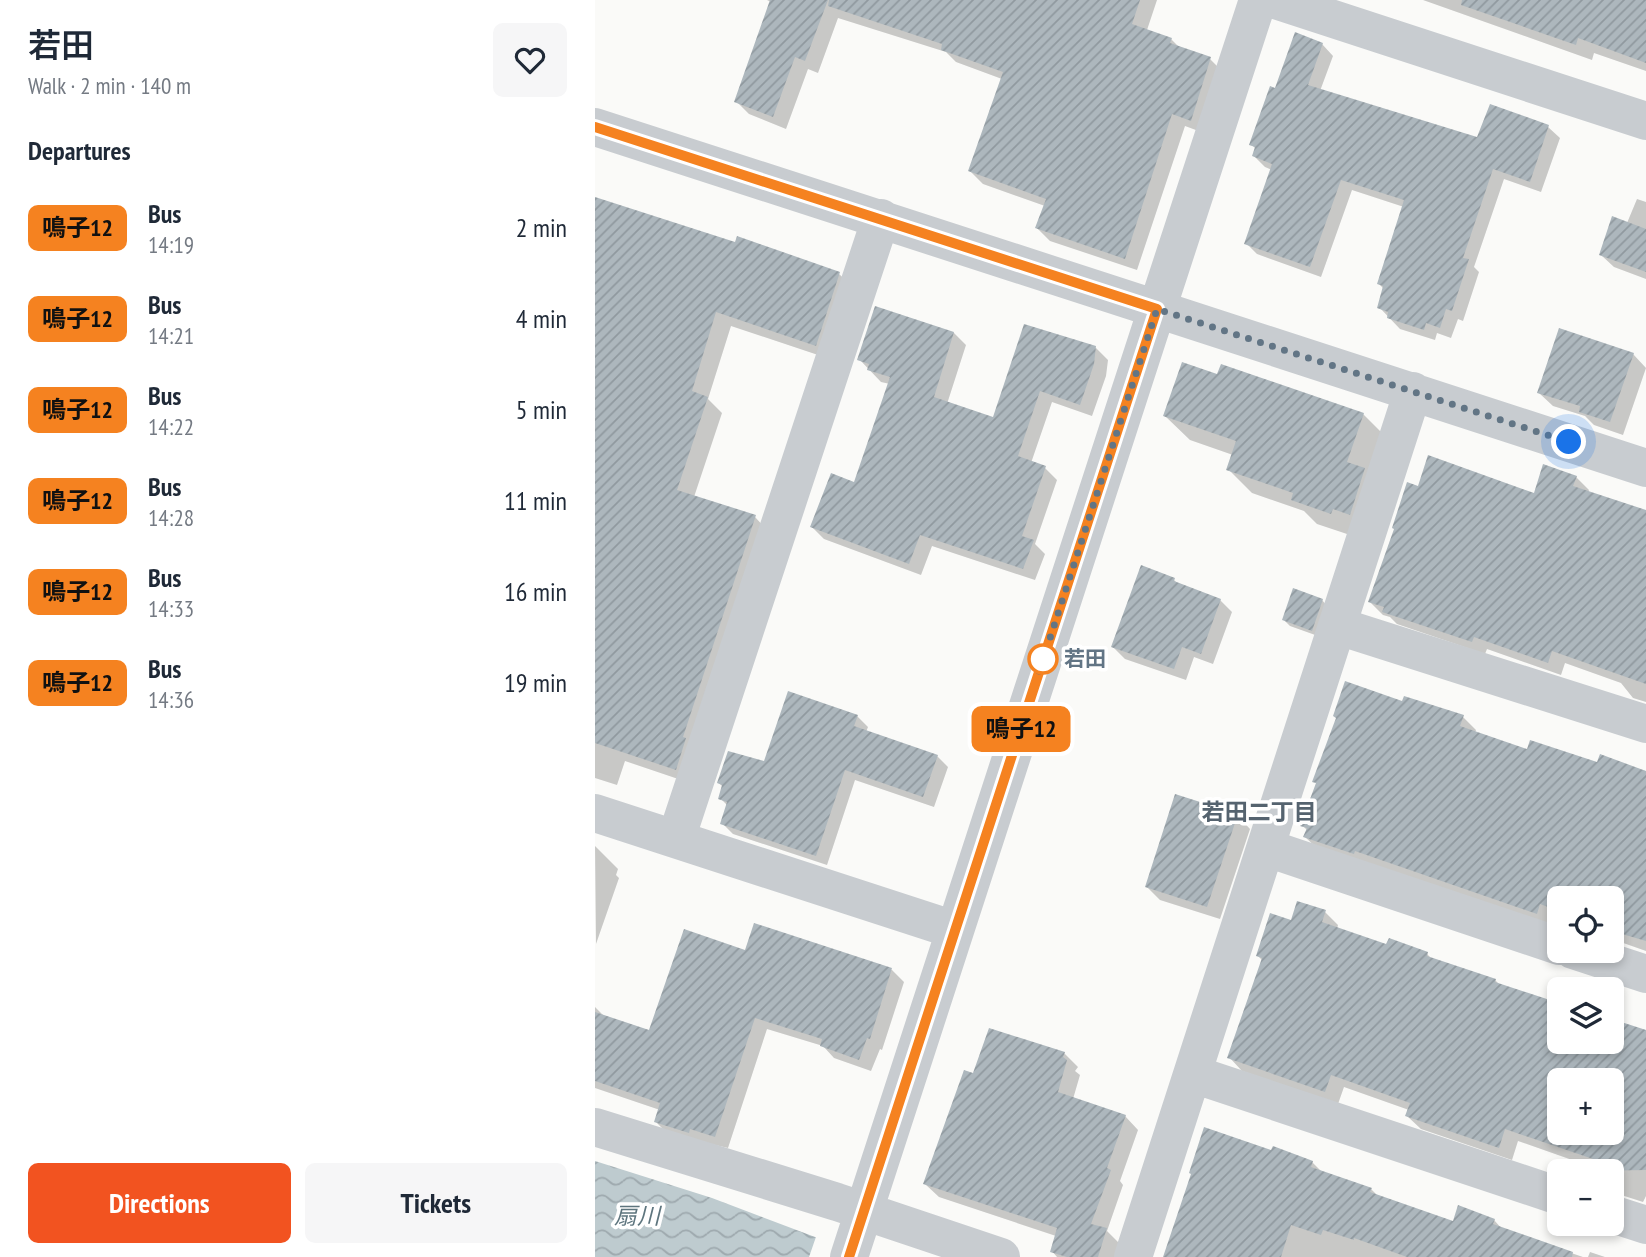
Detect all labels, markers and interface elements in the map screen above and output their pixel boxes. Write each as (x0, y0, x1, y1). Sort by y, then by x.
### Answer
text: 若田 (28, 23, 94, 66)
button: heart (493, 23, 567, 97)
text: Walk · 2 min · 140 m (28, 71, 191, 100)
text: Departures (28, 134, 131, 167)
text: Bus (148, 197, 181, 230)
text: 2 min (516, 211, 567, 244)
text: 鳴子12 (42, 212, 113, 243)
text: 14:19 (148, 230, 194, 259)
text: Bus (148, 288, 181, 321)
text: 4 min (516, 302, 567, 335)
text: 鳴子12 (42, 303, 113, 334)
text: 14:21 (148, 321, 194, 350)
text: Bus (148, 379, 181, 412)
text: 5 min (516, 393, 567, 426)
text: 鳴子12 (42, 394, 113, 425)
text: 14:22 (148, 412, 194, 441)
your location (1551, 424, 1586, 459)
text: Bus (148, 470, 181, 503)
text: 11 min (504, 484, 567, 517)
text: 鳴子12 (42, 485, 113, 516)
text: 14:28 (148, 503, 194, 532)
text: Bus (148, 561, 181, 594)
text: 16 min (504, 575, 567, 608)
text: 鳴子12 (42, 576, 113, 607)
text: 14:33 (148, 594, 194, 623)
marker: 若田 (1028, 644, 1058, 674)
place label: 若田 (1064, 645, 1106, 672)
text: Bus (148, 652, 181, 685)
text: 19 min (504, 666, 567, 699)
text: 鳴子12 (42, 667, 113, 698)
text: 14:36 (148, 685, 194, 714)
line badge: 鳴子12 (972, 706, 1070, 752)
text: 鳴子12 (986, 713, 1056, 744)
district label: 若田二丁目 (1202, 797, 1317, 826)
map controls (1547, 886, 1624, 1236)
button: locate (1547, 886, 1624, 963)
button: layers (1547, 977, 1624, 1054)
button: + (1547, 1068, 1624, 1145)
button: − (1547, 1159, 1624, 1236)
button: Directions (28, 1163, 291, 1243)
button: Tickets (305, 1163, 567, 1243)
water label: 扇川 (614, 1201, 663, 1230)

